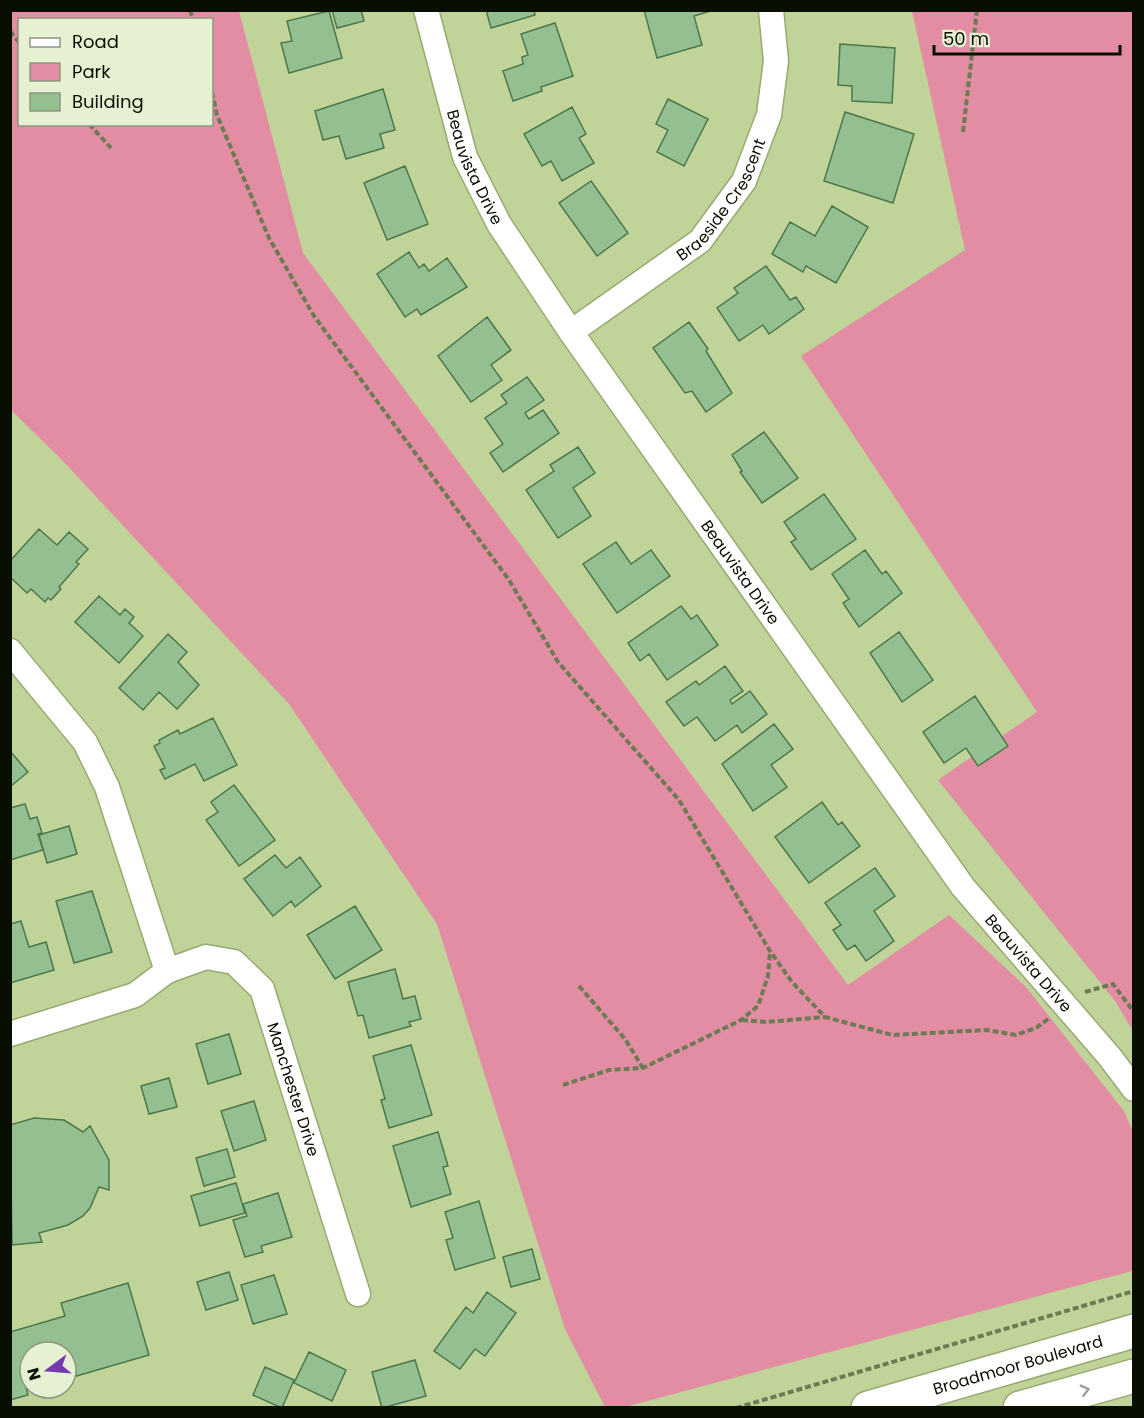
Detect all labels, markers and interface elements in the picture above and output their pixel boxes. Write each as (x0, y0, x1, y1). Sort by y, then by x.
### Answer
legend (18, 18, 213, 126)
scale bar (934, 18, 1120, 56)
text: 50 m (943, 26, 989, 51)
text: Road (72, 29, 119, 54)
text: Park (72, 59, 111, 84)
text: Building (72, 89, 144, 114)
street label: Beauvista Drive (441, 107, 509, 229)
street label: Braeside Crescent (671, 135, 771, 266)
street label: Beauvista Drive (696, 515, 786, 629)
street label: Beauvista Drive (980, 909, 1078, 1017)
street label: Manchester Drive (262, 1020, 325, 1159)
street label: Broadmoor Boulevard (930, 1329, 1105, 1400)
north arrow (18, 1340, 78, 1400)
text: N (21, 1365, 47, 1383)
one-way arrow (1079, 1384, 1089, 1397)

